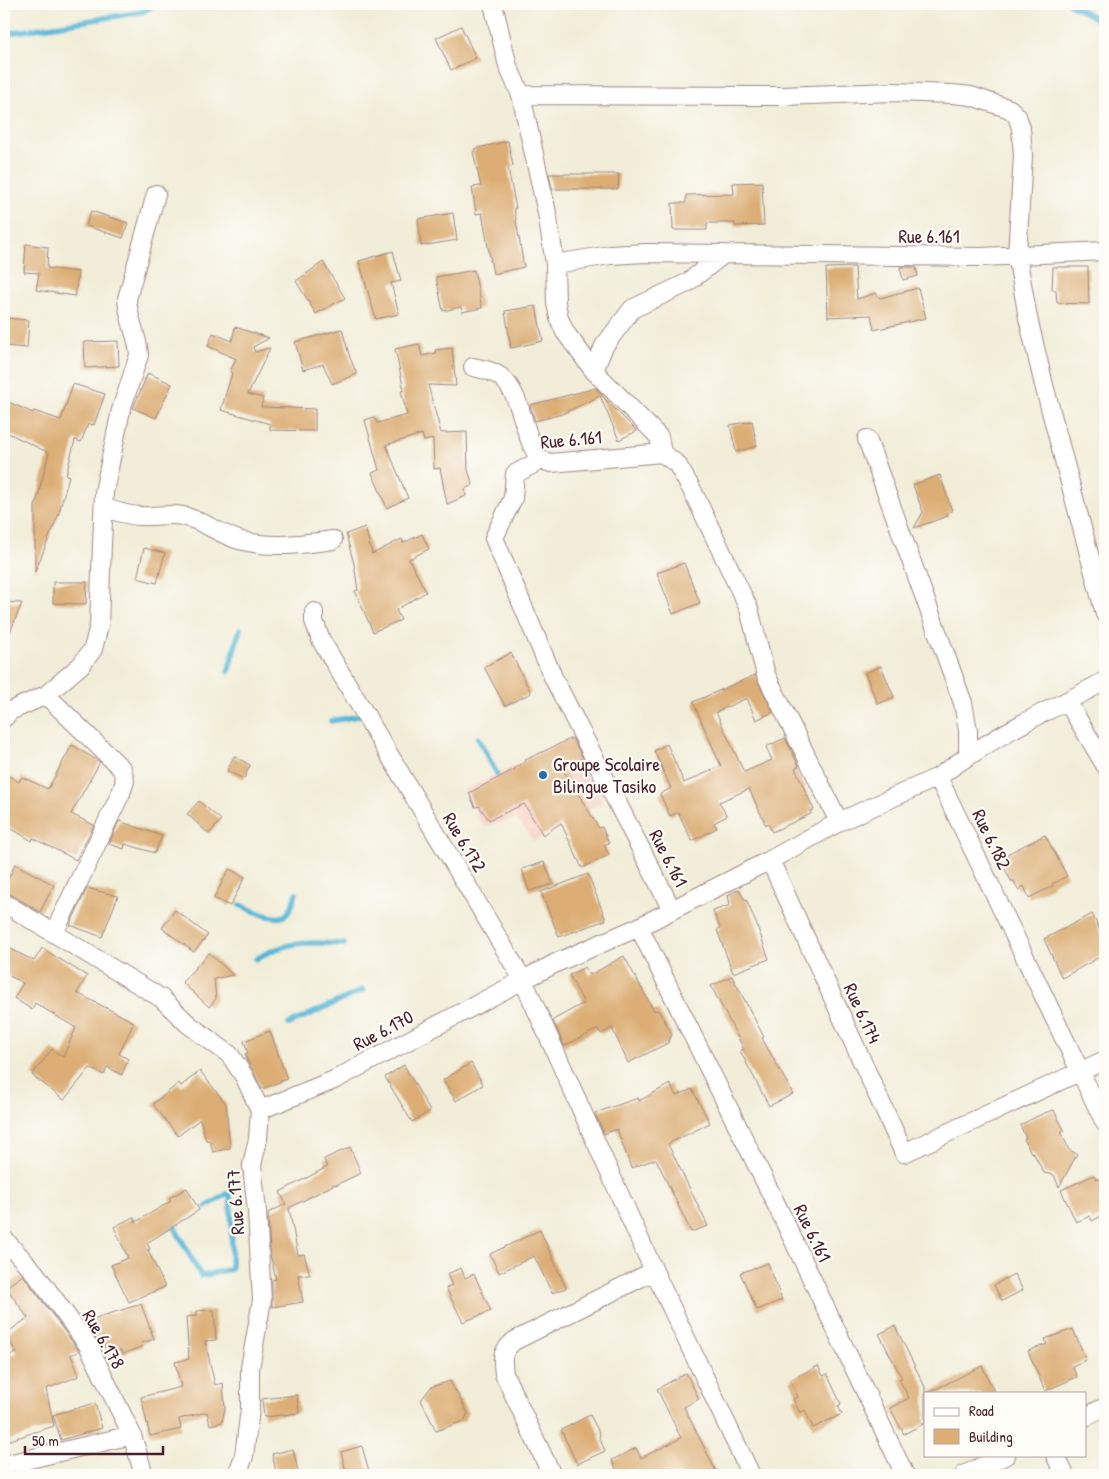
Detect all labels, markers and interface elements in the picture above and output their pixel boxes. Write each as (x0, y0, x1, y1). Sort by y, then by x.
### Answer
street label: Rue 6.161 (898, 223, 960, 249)
street label: Rue 6.161 (539, 423, 603, 455)
place label: Groupe Scolaire Bilingue Tasiko (553, 751, 661, 799)
marker: Groupe Scolaire Bilingue Tasiko (537, 769, 549, 781)
street label: Rue 6.182 (966, 805, 1018, 873)
street label: Rue 6.172 (437, 807, 493, 877)
street label: Rue 6.161 (644, 825, 695, 891)
street label: Rue 6.174 (838, 979, 888, 1047)
street label: Rue 6.170 (348, 1003, 418, 1057)
street label: Rue 6.177 (220, 1168, 250, 1236)
street label: Rue 6.161 (788, 1200, 838, 1266)
street label: Rue 6.178 (77, 1305, 131, 1373)
legend (924, 1392, 1086, 1456)
text: Road (969, 1400, 994, 1421)
scale bar (25, 1424, 162, 1456)
text: Building (969, 1426, 1013, 1447)
text: 50 m (32, 1430, 59, 1451)

